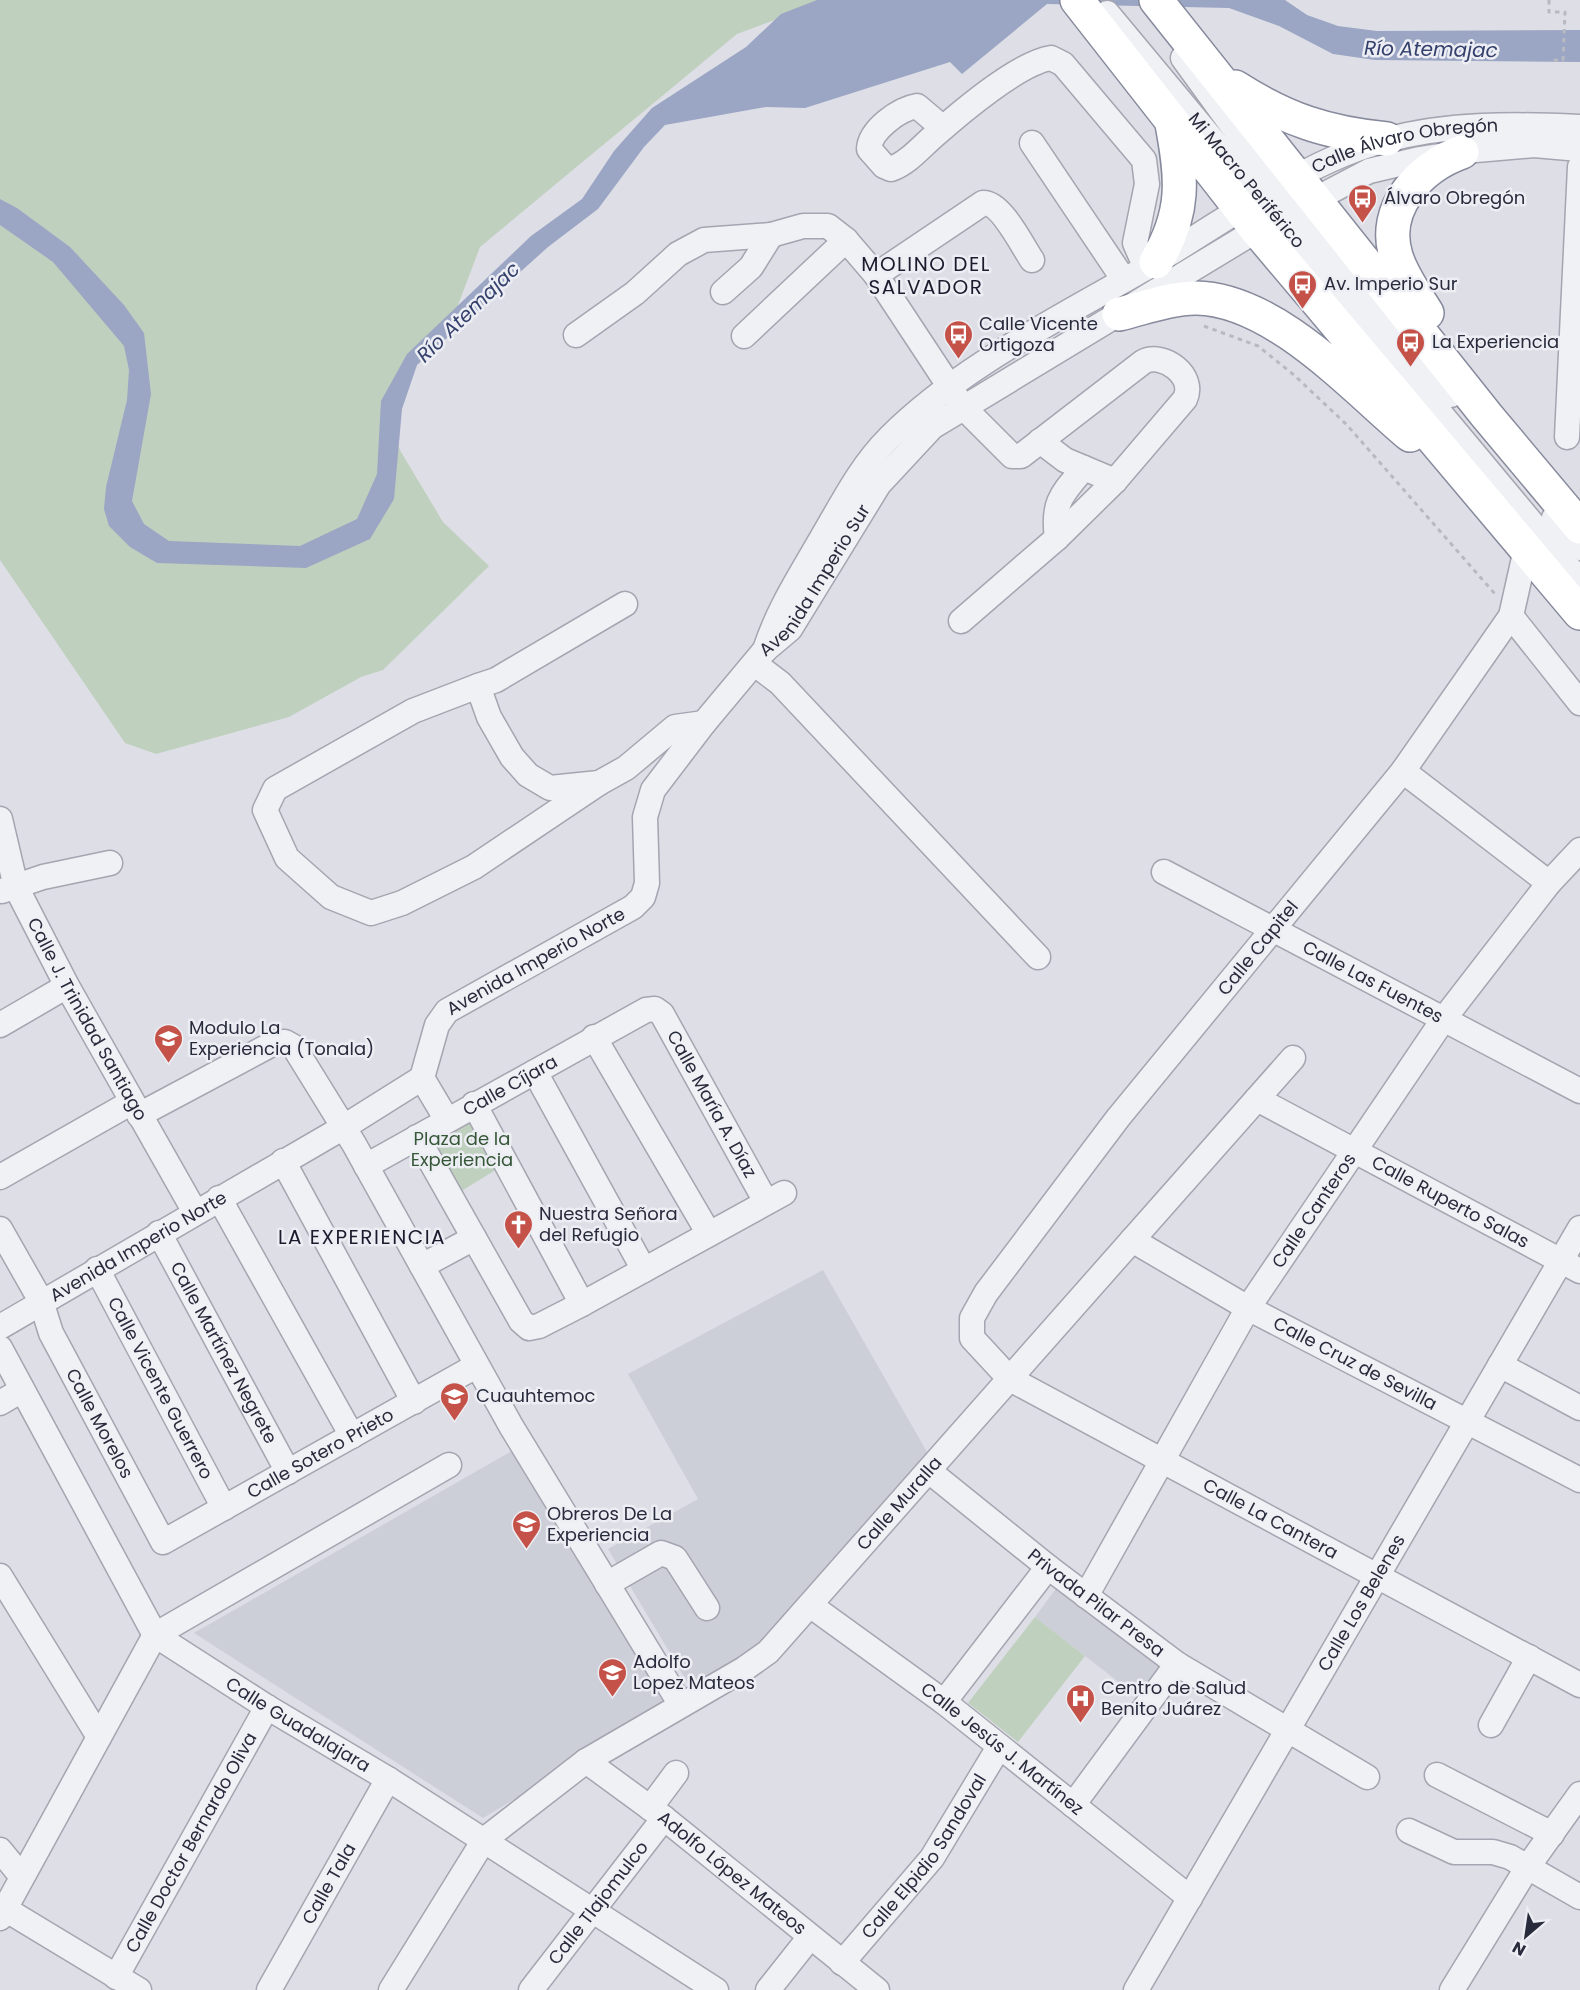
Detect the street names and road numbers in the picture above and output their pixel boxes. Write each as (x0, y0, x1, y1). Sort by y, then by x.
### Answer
street label: Mi Macro Periférico (1183, 107, 1311, 253)
street label: Calle Álvaro Obregón (1307, 112, 1499, 179)
street label: Avenida Imperio Sur (753, 499, 876, 662)
street label: Calle Capitel (1211, 895, 1304, 1001)
street label: Avenida Imperio Norte (442, 901, 629, 1021)
street label: Calle J. Trinidad Santiago (22, 913, 154, 1125)
street label: Calle Las Fuentes (1298, 934, 1448, 1029)
street label: Calle María A. Díaz (661, 1025, 763, 1182)
street label: Calle Cíjara (458, 1049, 562, 1122)
street label: Calle Canteros (1266, 1148, 1361, 1273)
street label: Calle Ruperto Salas (1367, 1149, 1534, 1254)
street label: Avenida Imperio Norte (45, 1185, 231, 1307)
street label: Calle Martínez Negrete (165, 1257, 283, 1448)
street label: Calle Vicente Guerrero (102, 1292, 220, 1484)
street label: Calle Cruz de Sevilla (1269, 1310, 1442, 1416)
street label: Calle Morelos (60, 1364, 140, 1483)
street label: Calle Sotero Prieto (242, 1402, 398, 1504)
street label: Calle Muralla (851, 1451, 947, 1556)
street label: Calle La Cantera (1199, 1472, 1343, 1565)
street label: Calle Los Belenes (1311, 1530, 1411, 1676)
street label: Privada Pilar Presa (1023, 1543, 1170, 1663)
street label: Calle Guadalajara (221, 1671, 375, 1778)
street label: Calle Jesús J. Martínez (916, 1676, 1089, 1821)
street label: Calle Doctor Bernardo Oliva (119, 1728, 262, 1957)
street label: Calle Elpidio Sandoval (855, 1769, 992, 1944)
street label: Adolfo López Mateos (653, 1805, 812, 1940)
street label: Calle Tlajomulco (542, 1836, 654, 1970)
street label: Calle Tala (296, 1838, 361, 1929)

